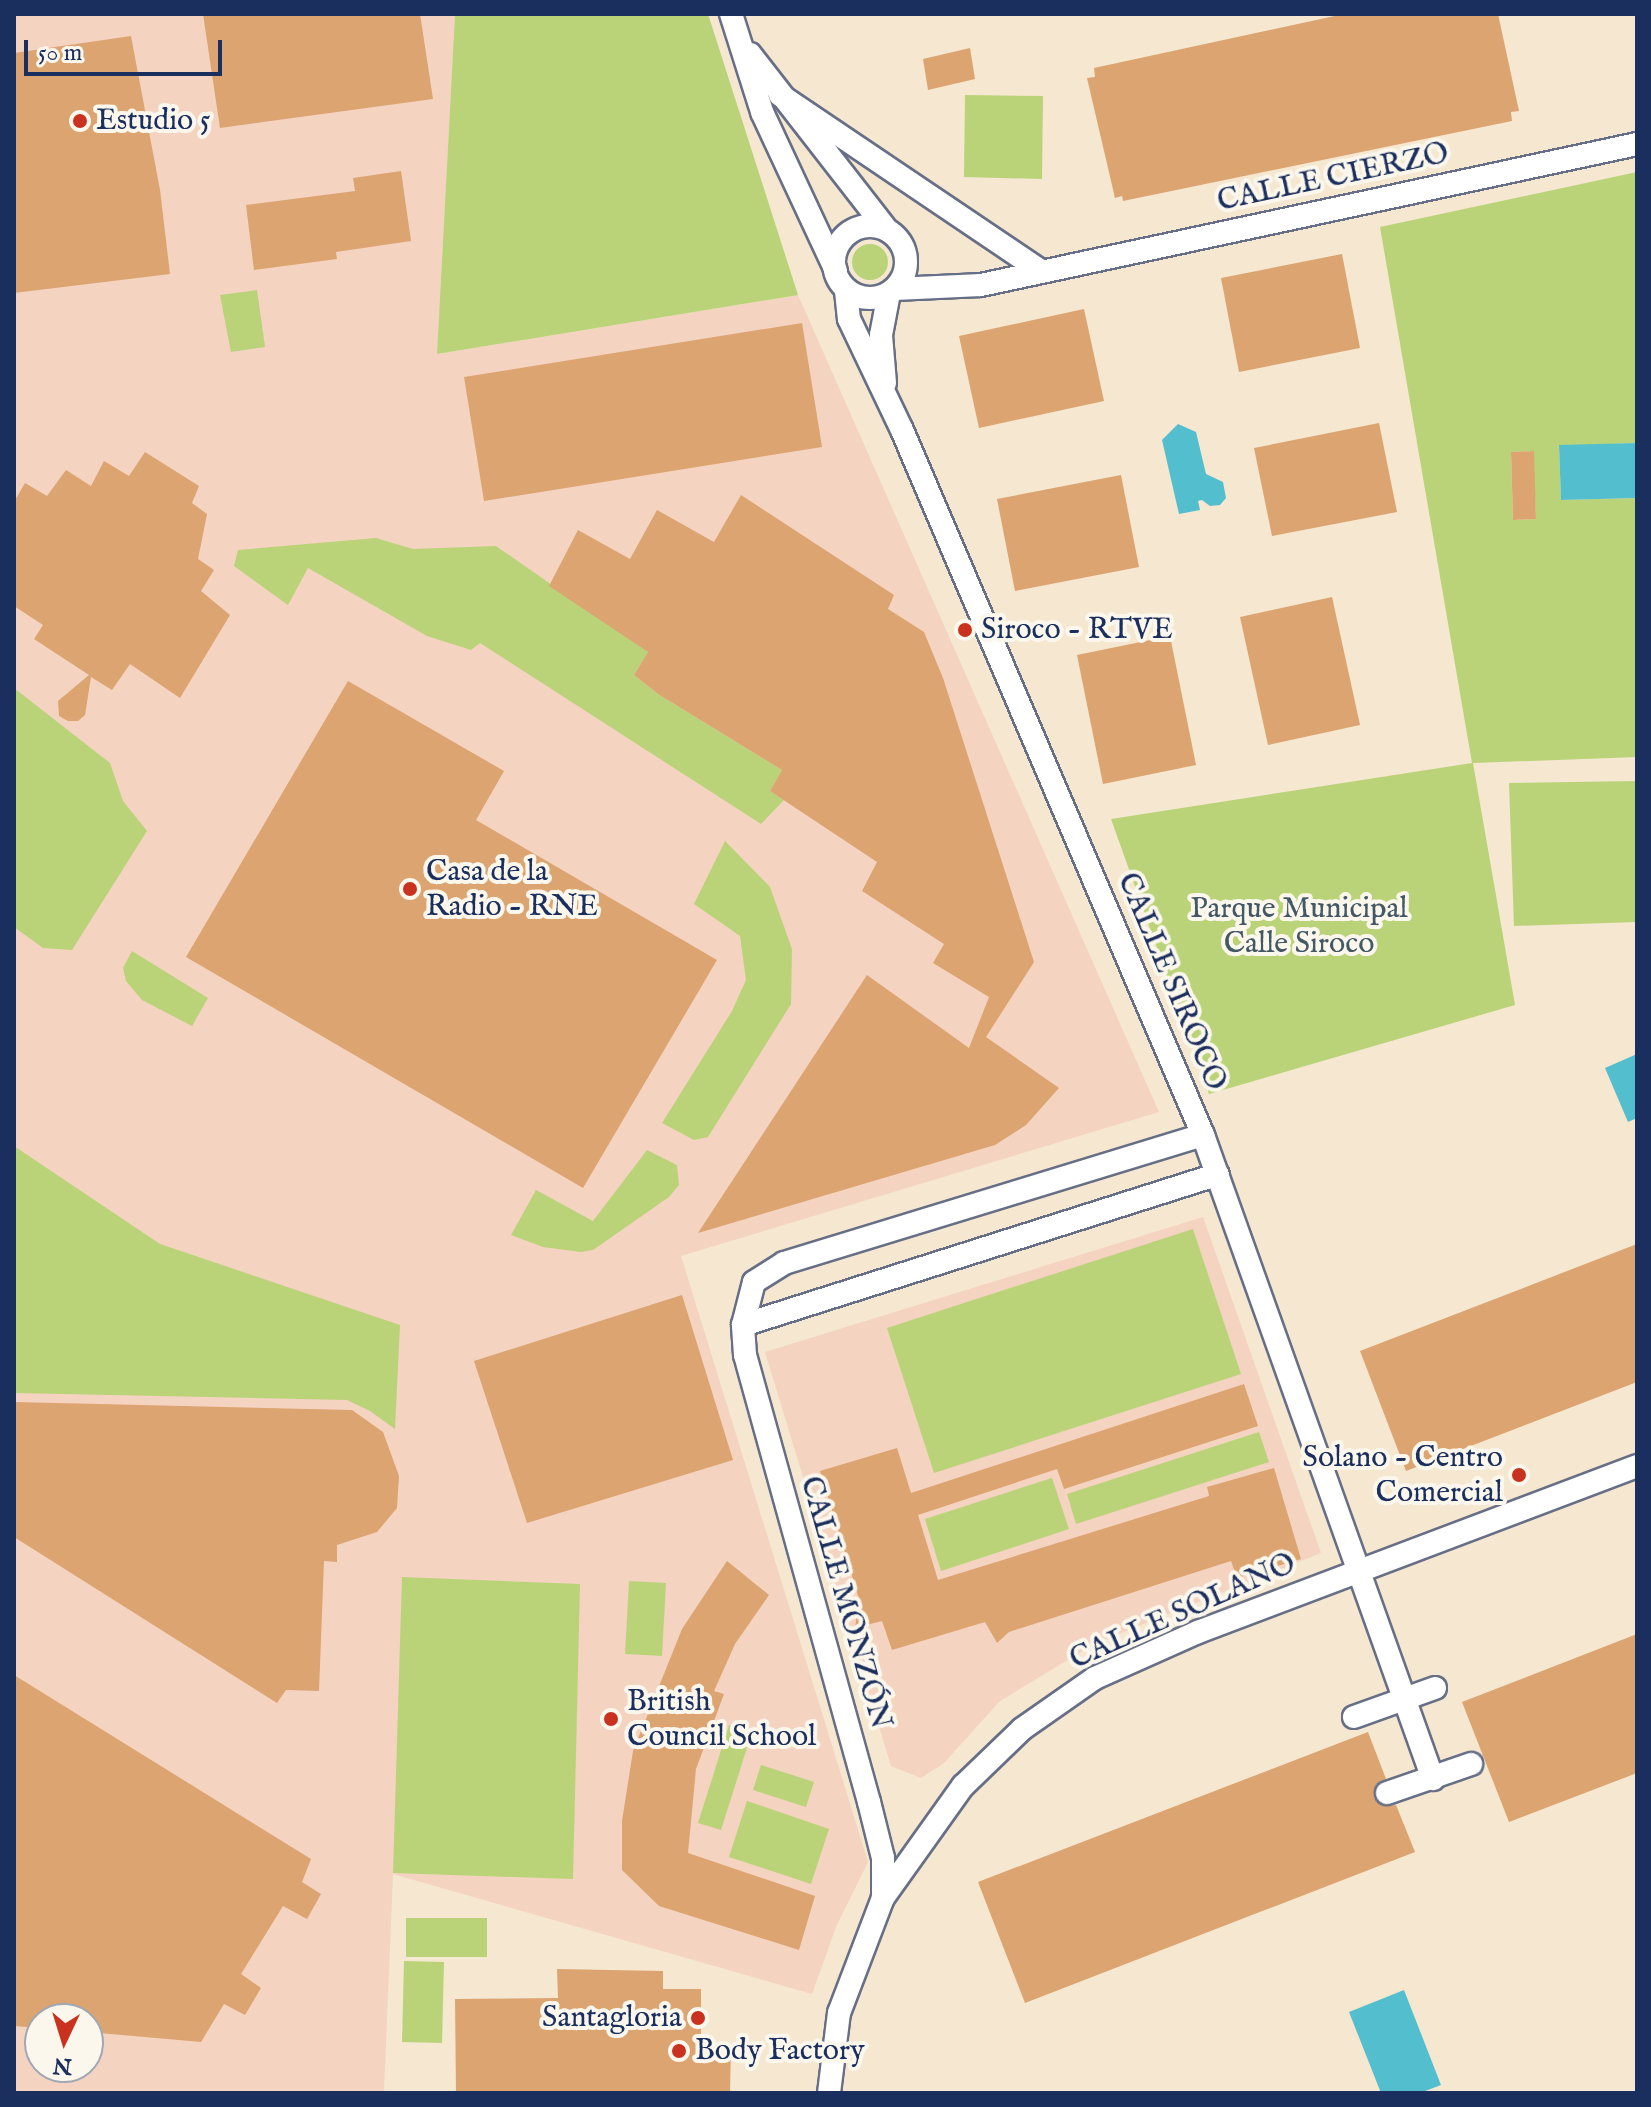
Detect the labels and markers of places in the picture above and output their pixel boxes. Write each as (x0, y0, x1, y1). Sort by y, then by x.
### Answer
place label: Estudio 5 (96, 103, 211, 139)
marker: Estudio 5 (71, 112, 89, 130)
place label: Siroco - RTVE (981, 612, 1173, 648)
marker: Siroco - RTVE (956, 621, 974, 639)
place label: Casa de la Radio - RNE (426, 854, 598, 924)
marker: Casa de la Radio - RNE (401, 880, 419, 898)
place label: Solano - Centro Comercial (1303, 1440, 1503, 1510)
marker: Solano - Centro Comercial (1510, 1466, 1528, 1484)
place label: British Council School (627, 1684, 816, 1754)
marker: British Council School (602, 1710, 620, 1728)
place label: Santagloria (542, 2000, 682, 2036)
marker: Santagloria (689, 2009, 707, 2027)
place label: Body Factory (695, 2033, 865, 2069)
marker: Body Factory (670, 2042, 688, 2060)

